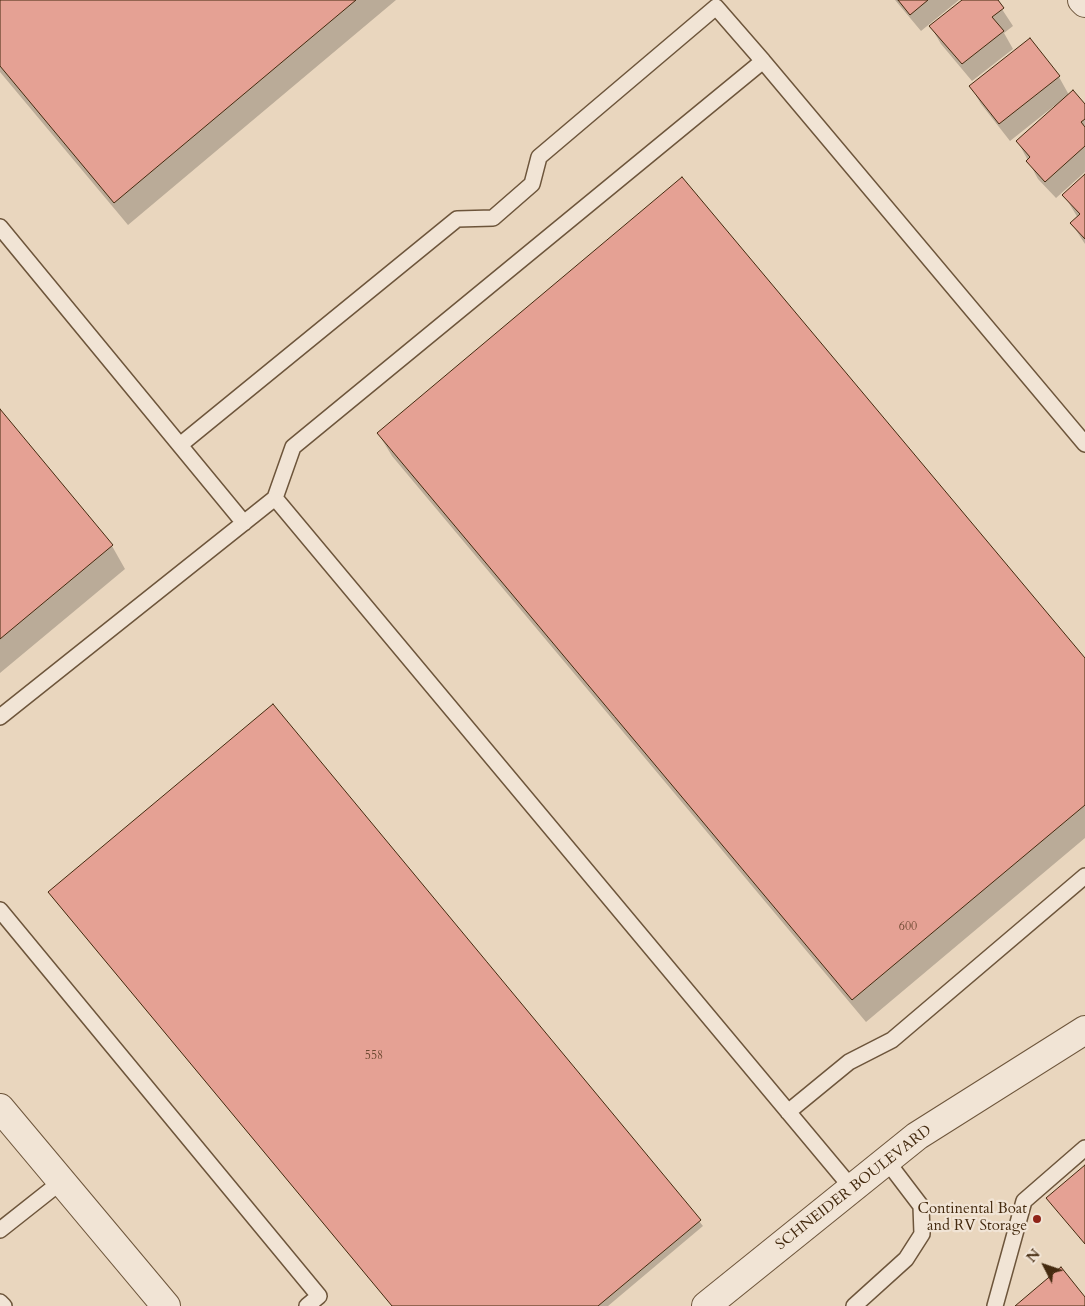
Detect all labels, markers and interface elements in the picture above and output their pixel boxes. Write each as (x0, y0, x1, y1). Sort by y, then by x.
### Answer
house number: 600 (899, 920, 917, 934)
house number: 558 (365, 1049, 383, 1063)
street label: SCHNEIDER BOULEVARD (773, 1122, 935, 1254)
place label: Continental Boat and RV Storage (917, 1201, 1027, 1236)
marker: Continental Boat and RV Storage (1031, 1213, 1043, 1225)
north arrow (1020, 1241, 1070, 1291)
text: N (1022, 1245, 1044, 1267)

